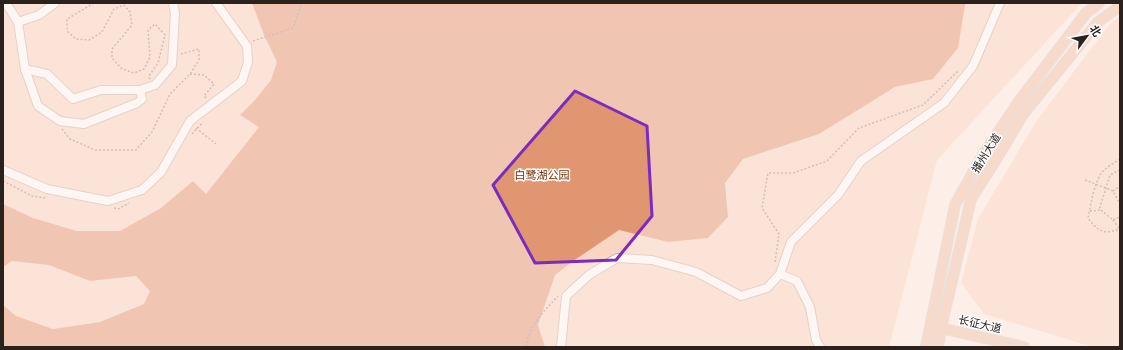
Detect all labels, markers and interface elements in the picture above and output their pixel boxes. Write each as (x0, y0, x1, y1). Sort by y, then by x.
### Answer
north arrow (1067, 16, 1107, 56)
text: 北 (1087, 23, 1103, 39)
street label: 播州大道 (969, 131, 1003, 175)
park label: 白鹭湖公园 (515, 169, 570, 181)
street label: 长征大道 (957, 313, 1003, 335)

